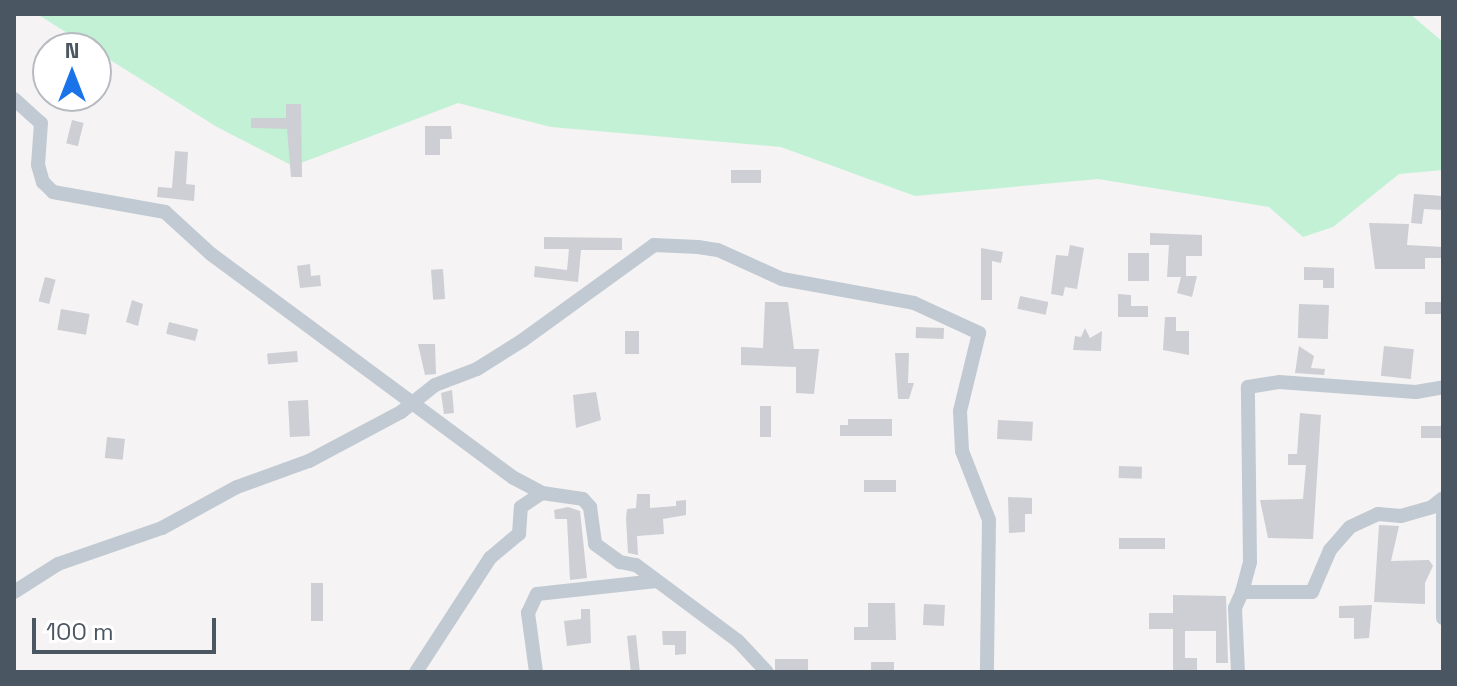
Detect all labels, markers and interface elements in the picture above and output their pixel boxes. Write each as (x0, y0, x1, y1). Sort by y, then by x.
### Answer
north arrow (32, 32, 112, 112)
text: N (65, 36, 79, 64)
scale bar (36, 602, 220, 652)
text: 100 m (46, 616, 114, 647)

